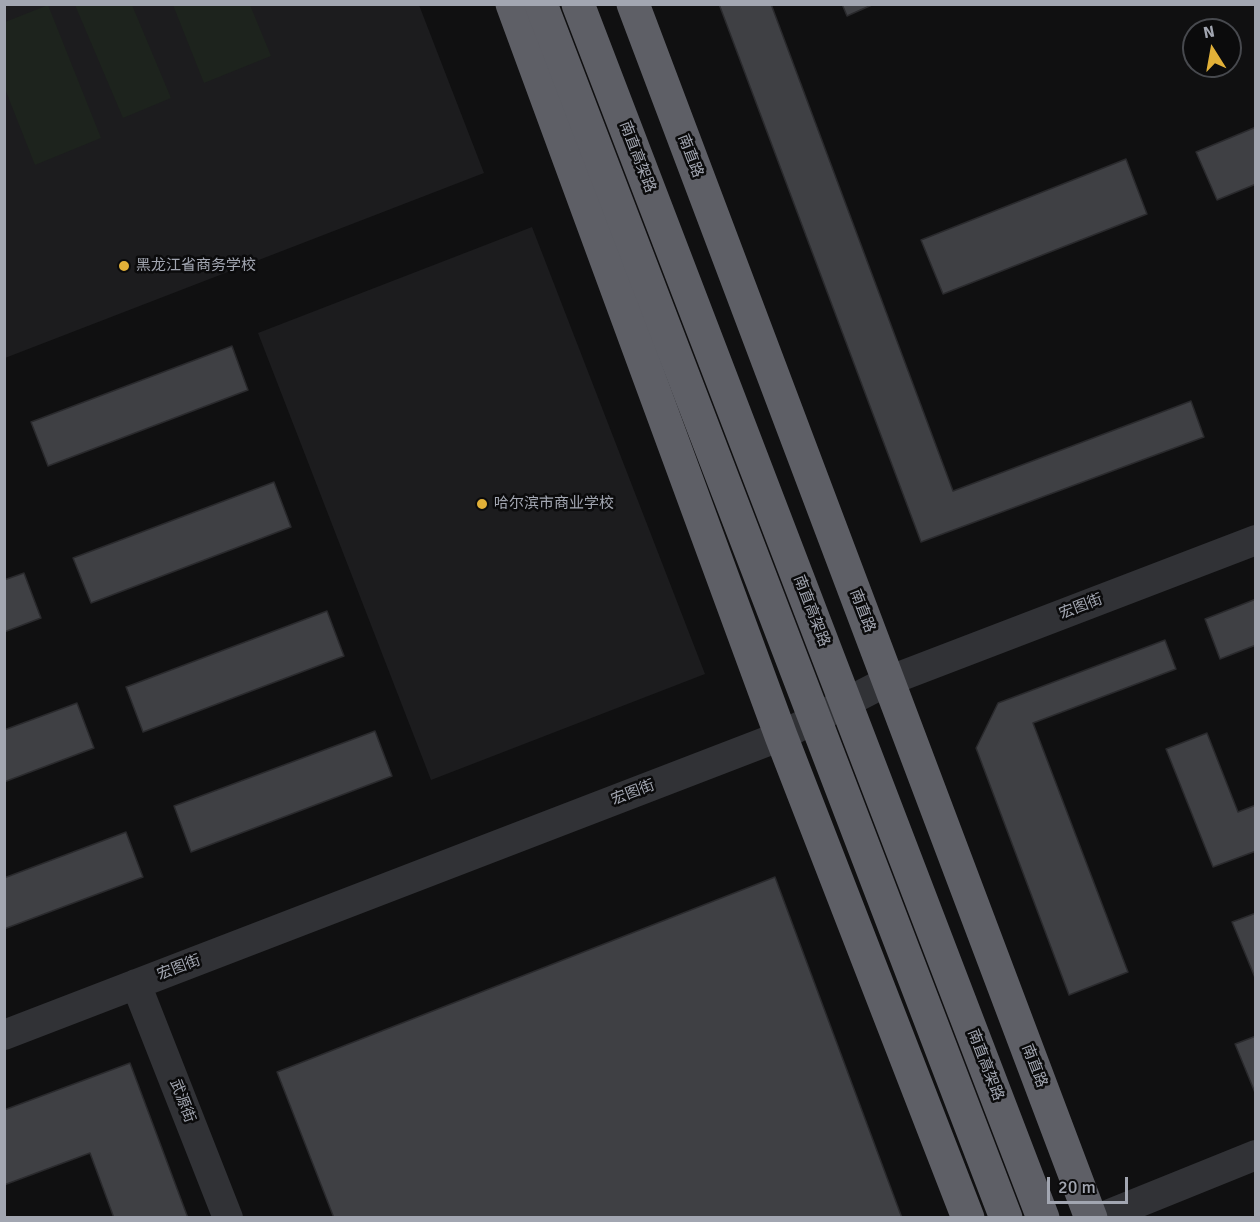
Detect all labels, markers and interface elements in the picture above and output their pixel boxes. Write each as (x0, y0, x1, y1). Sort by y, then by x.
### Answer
north arrow (1182, 18, 1242, 78)
text: N (1202, 21, 1216, 43)
street label: 南直高架路 (615, 119, 659, 195)
street label: 南直路 (674, 132, 706, 180)
place label: 黑龙江省商务学校 (136, 257, 256, 275)
marker: 黑龙江省商务学校 (117, 259, 131, 273)
place label: 哈尔滨市商业学校 (494, 495, 614, 513)
marker: 哈尔滨市商业学校 (475, 497, 489, 511)
street label: 南直高架路 (789, 573, 833, 649)
street label: 南直路 (846, 587, 878, 635)
street label: 宏图街 (1057, 591, 1105, 623)
street label: 宏图街 (609, 777, 657, 809)
street label: 宏图街 (155, 952, 203, 984)
street label: 南直高架路 (963, 1027, 1007, 1103)
street label: 南直路 (1018, 1042, 1050, 1090)
street label: 武源街 (166, 1077, 198, 1125)
scale bar (1050, 1165, 1131, 1203)
text: 20 m (1058, 1176, 1096, 1198)

